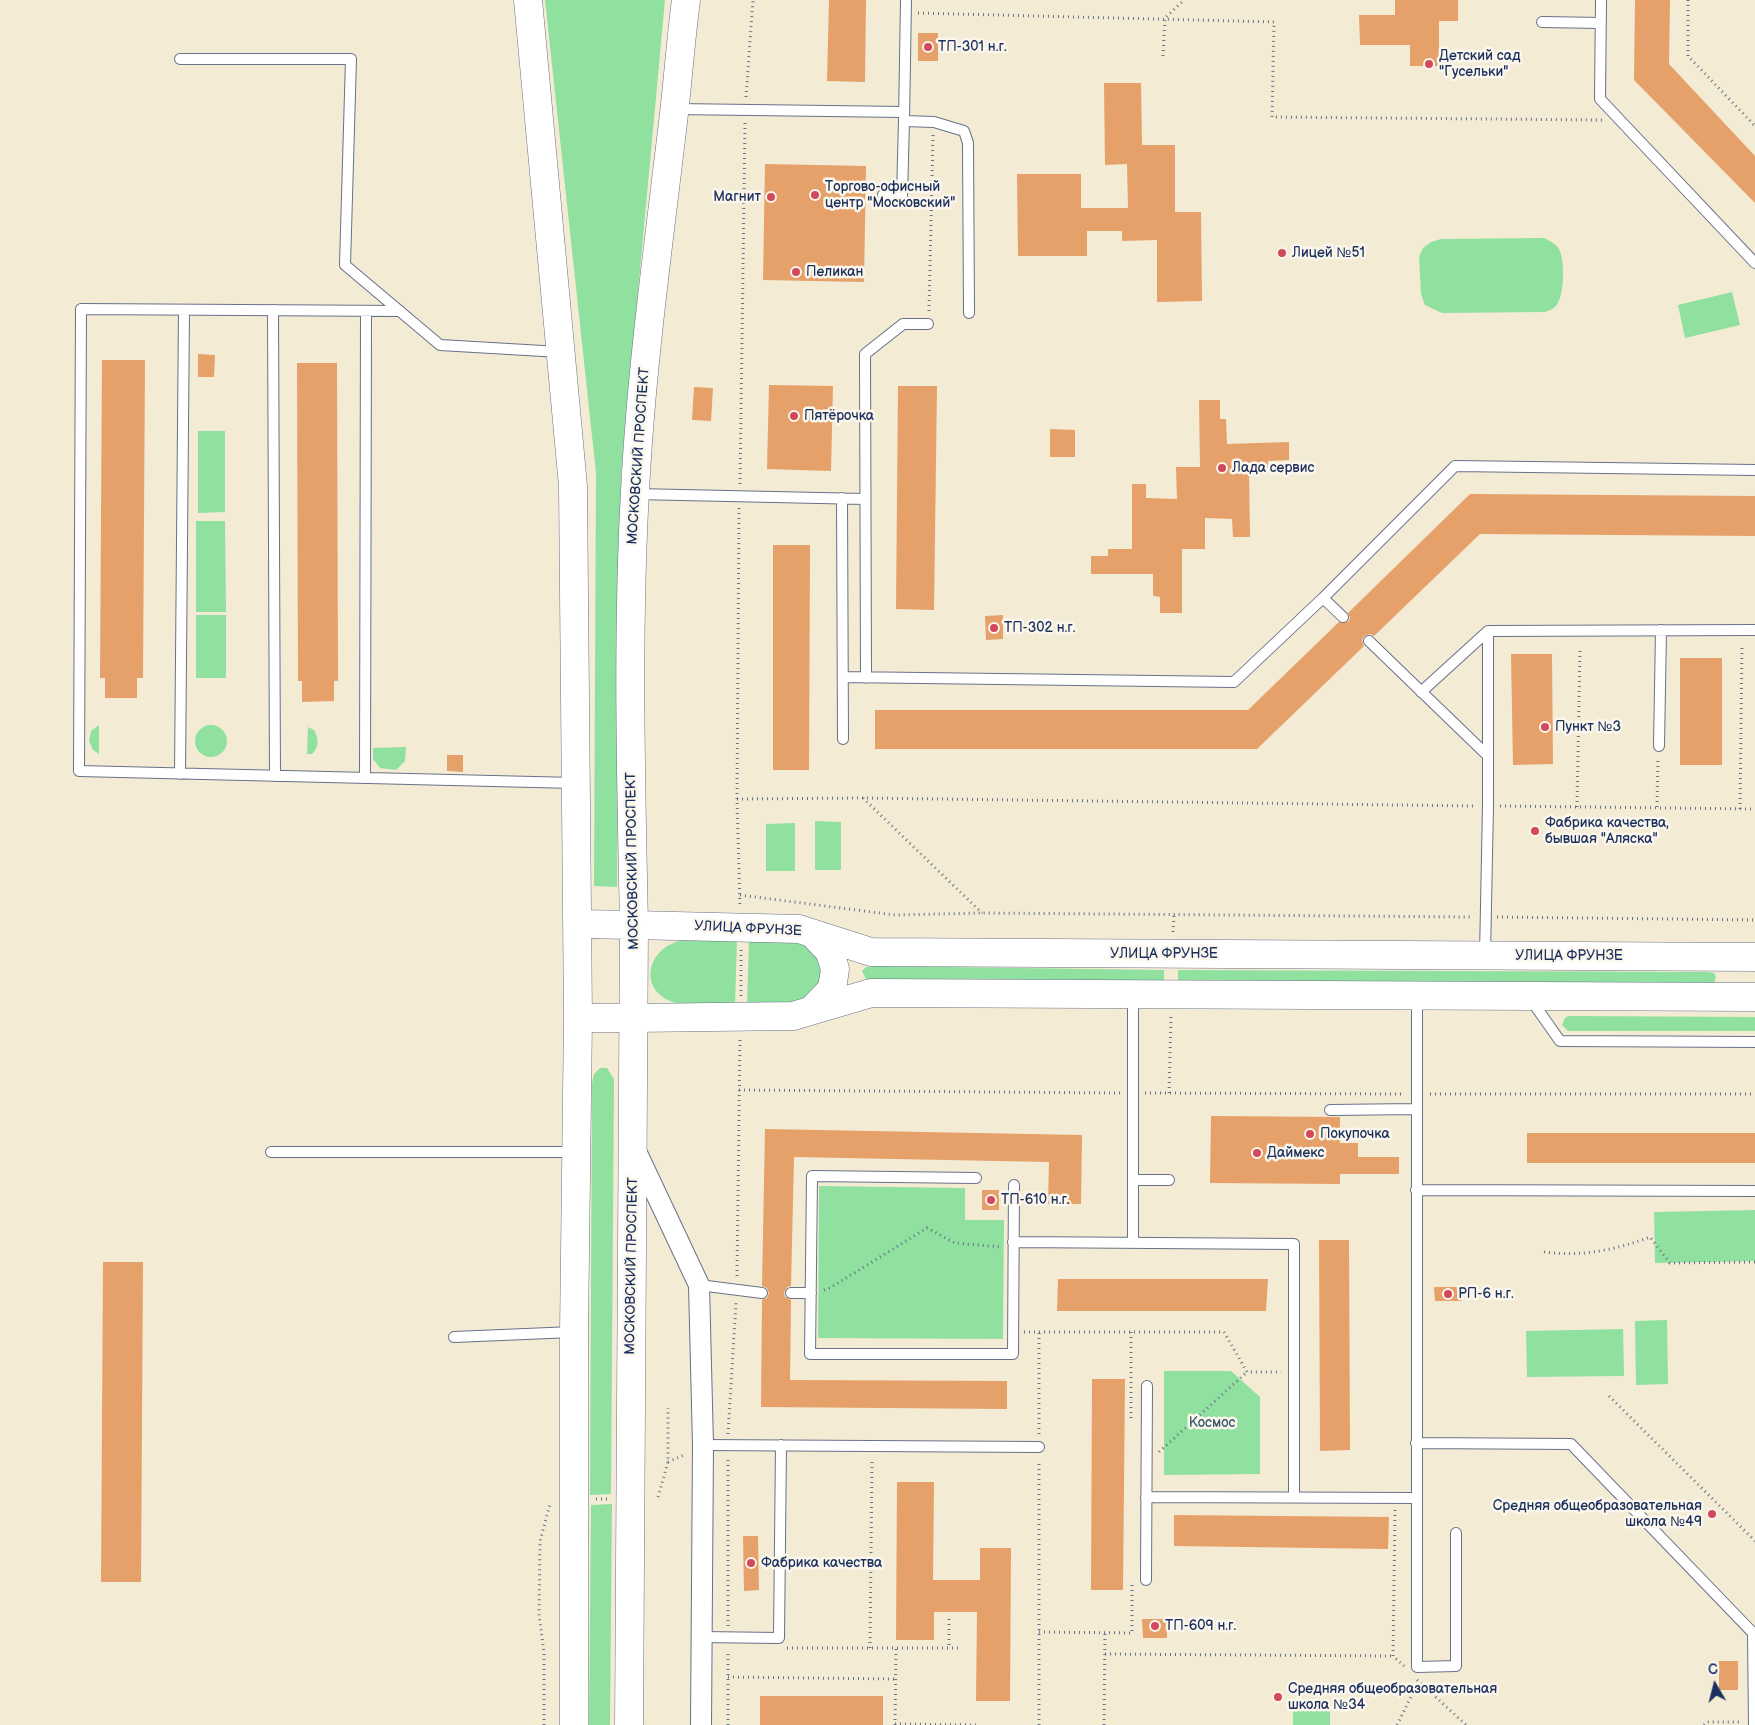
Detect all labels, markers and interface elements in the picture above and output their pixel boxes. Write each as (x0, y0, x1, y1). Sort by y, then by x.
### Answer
place label: ТП-301 н.г. (938, 39, 1007, 55)
marker: ТП-301 н.г. (922, 41, 934, 53)
place label: Детский сад "Гусельки" (1439, 48, 1521, 80)
marker: Детский сад "Гусельки" (1423, 58, 1435, 70)
place label: Торгово-офисный центр "Московский" (825, 179, 955, 212)
place label: Магнит (713, 189, 761, 205)
marker: Торгово-офисный центр "Московский" (809, 189, 821, 201)
marker: Магнит (765, 191, 777, 203)
place label: Лицей №51 (1292, 245, 1365, 261)
marker: Лицей №51 (1276, 247, 1288, 259)
place label: Пеликан (806, 264, 863, 280)
marker: Пеликан (790, 266, 802, 278)
street label: МОСКОВСКИЙ ПРОСПЕКТ (624, 367, 654, 545)
place label: Пятёрочка (804, 408, 874, 424)
marker: Пятёрочка (788, 410, 800, 422)
place label: Лада сервис (1232, 460, 1314, 476)
marker: Лада сервис (1216, 462, 1228, 474)
place label: ТП-302 н.г. (1004, 620, 1075, 636)
marker: ТП-302 н.г. (988, 622, 1000, 634)
place label: Пункт №3 (1555, 719, 1621, 735)
marker: Пункт №3 (1539, 721, 1551, 733)
street label: МОСКОВСКИЙ ПРОСПЕКТ (623, 772, 643, 950)
place label: Фабрика качества, бывшая "Аляска" (1545, 815, 1669, 848)
marker: Фабрика качества, бывшая "Аляска" (1529, 825, 1541, 837)
street label: УЛИЦА ФРУНЗЕ (694, 918, 802, 940)
street label: УЛИЦА ФРУНЗЕ (1110, 946, 1218, 962)
street label: УЛИЦА ФРУНЗЕ (1515, 948, 1623, 964)
place label: Покупочка (1320, 1126, 1390, 1142)
marker: Покупочка (1304, 1128, 1316, 1140)
place label: Даймекс (1267, 1145, 1324, 1161)
marker: Даймекс (1251, 1147, 1263, 1159)
street label: МОСКОВСКИЙ ПРОСПЕКТ (622, 1177, 642, 1355)
place label: ТП-610 н.г. (1001, 1192, 1070, 1208)
marker: ТП-610 н.г. (985, 1194, 997, 1206)
place label: РП-6 н.г. (1458, 1286, 1514, 1302)
marker: РП-6 н.г. (1442, 1288, 1454, 1300)
park label: Космос (1189, 1415, 1235, 1431)
place label: Средняя общеобразовательная школа №49 (1493, 1498, 1702, 1530)
marker: Средняя общеобразовательная школа №49 (1706, 1508, 1718, 1520)
place label: Фабрика качества (761, 1555, 882, 1571)
marker: Фабрика качества (745, 1557, 757, 1569)
place label: ТП-609 н.г. (1165, 1618, 1236, 1634)
marker: ТП-609 н.г. (1149, 1620, 1161, 1632)
north arrow (1690, 1660, 1740, 1710)
text: С (1707, 1661, 1719, 1679)
place label: Средняя общеобразовательная школа №34 (1288, 1681, 1497, 1714)
marker: Средняя общеобразовательная школа №34 (1272, 1691, 1284, 1703)

